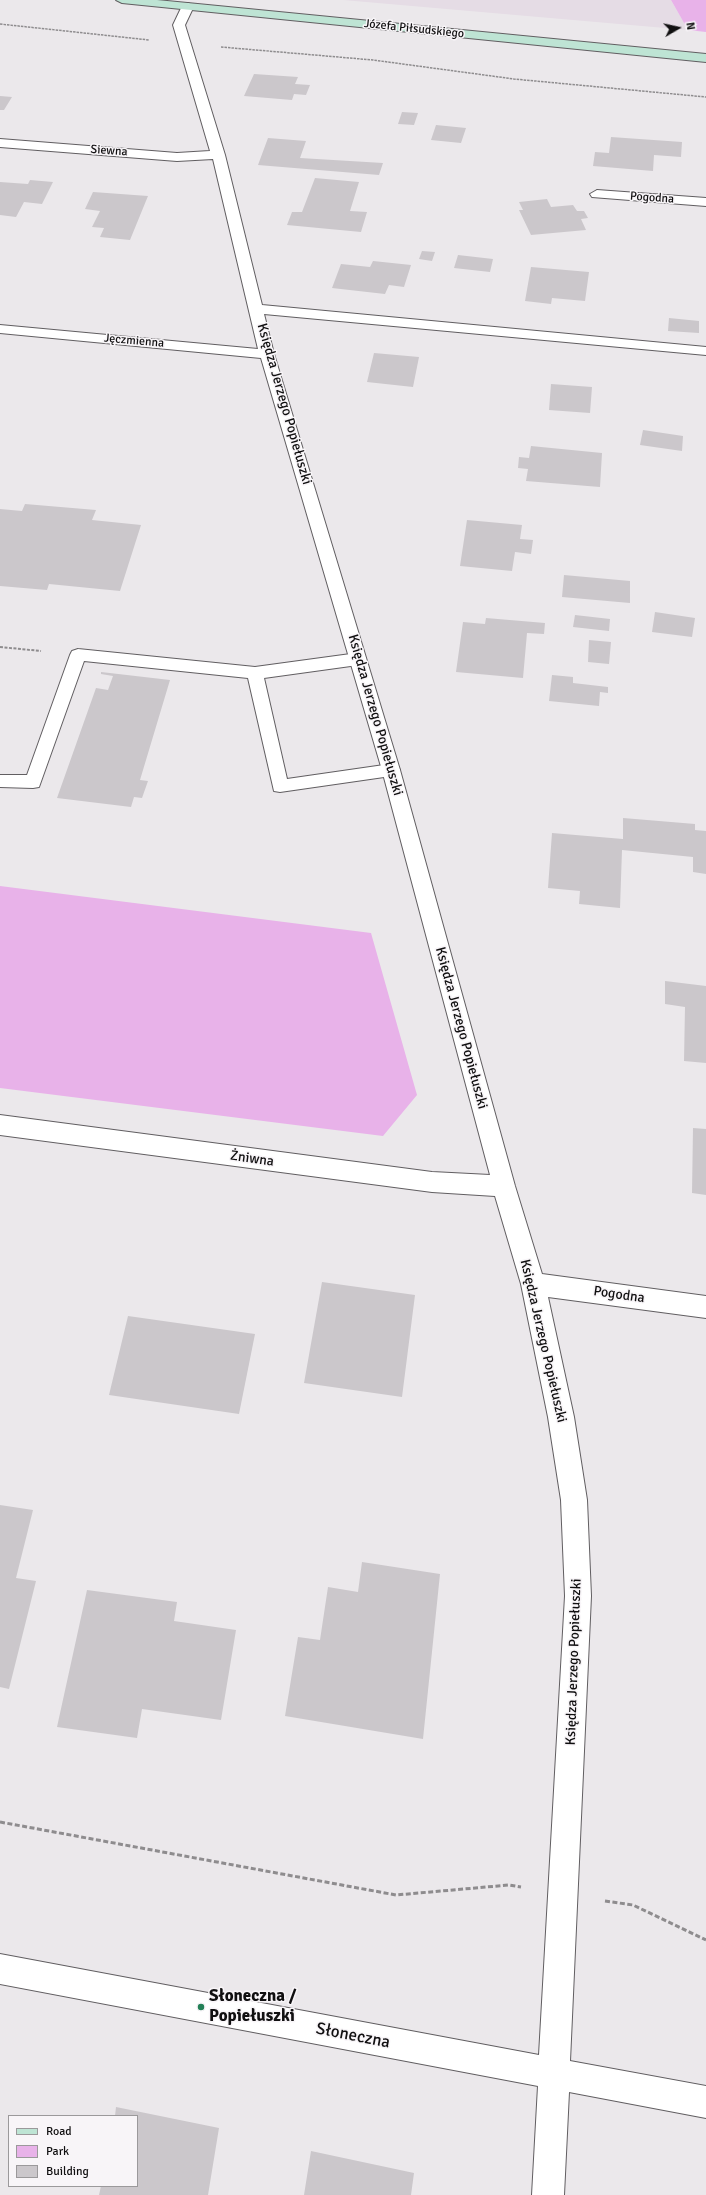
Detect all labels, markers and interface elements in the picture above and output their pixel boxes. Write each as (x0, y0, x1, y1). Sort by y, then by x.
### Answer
north arrow (658, 8, 698, 48)
street label: Józefa Piłsudskiego (363, 17, 465, 41)
text: N (683, 21, 697, 31)
street label: Siewna (90, 143, 128, 159)
street label: Pogodna (629, 189, 675, 207)
street label: Księdza Jerzego Popiełuszki (253, 321, 315, 487)
street label: Jęczmienna (103, 331, 165, 351)
street label: Księdza Jerzego Popiełuszki (344, 632, 406, 798)
street label: Księdza Jerzego Popiełuszki (431, 945, 491, 1111)
street label: Żniwna (229, 1148, 275, 1170)
street label: Księdza Jerzego Popiełuszki (516, 1258, 570, 1424)
street label: Pogodna (592, 1283, 646, 1307)
street label: Księdza Jerzego Popiełuszki (563, 1578, 585, 1746)
place label: Słoneczna / Popiełuszki (209, 1987, 296, 2027)
marker: Słoneczna / Popiełuszki (196, 2002, 206, 2012)
street label: Słoneczna (314, 2019, 392, 2053)
legend (8, 2115, 138, 2187)
text: Road (46, 2124, 72, 2139)
text: Park (46, 2144, 69, 2159)
text: Building (46, 2164, 89, 2179)

